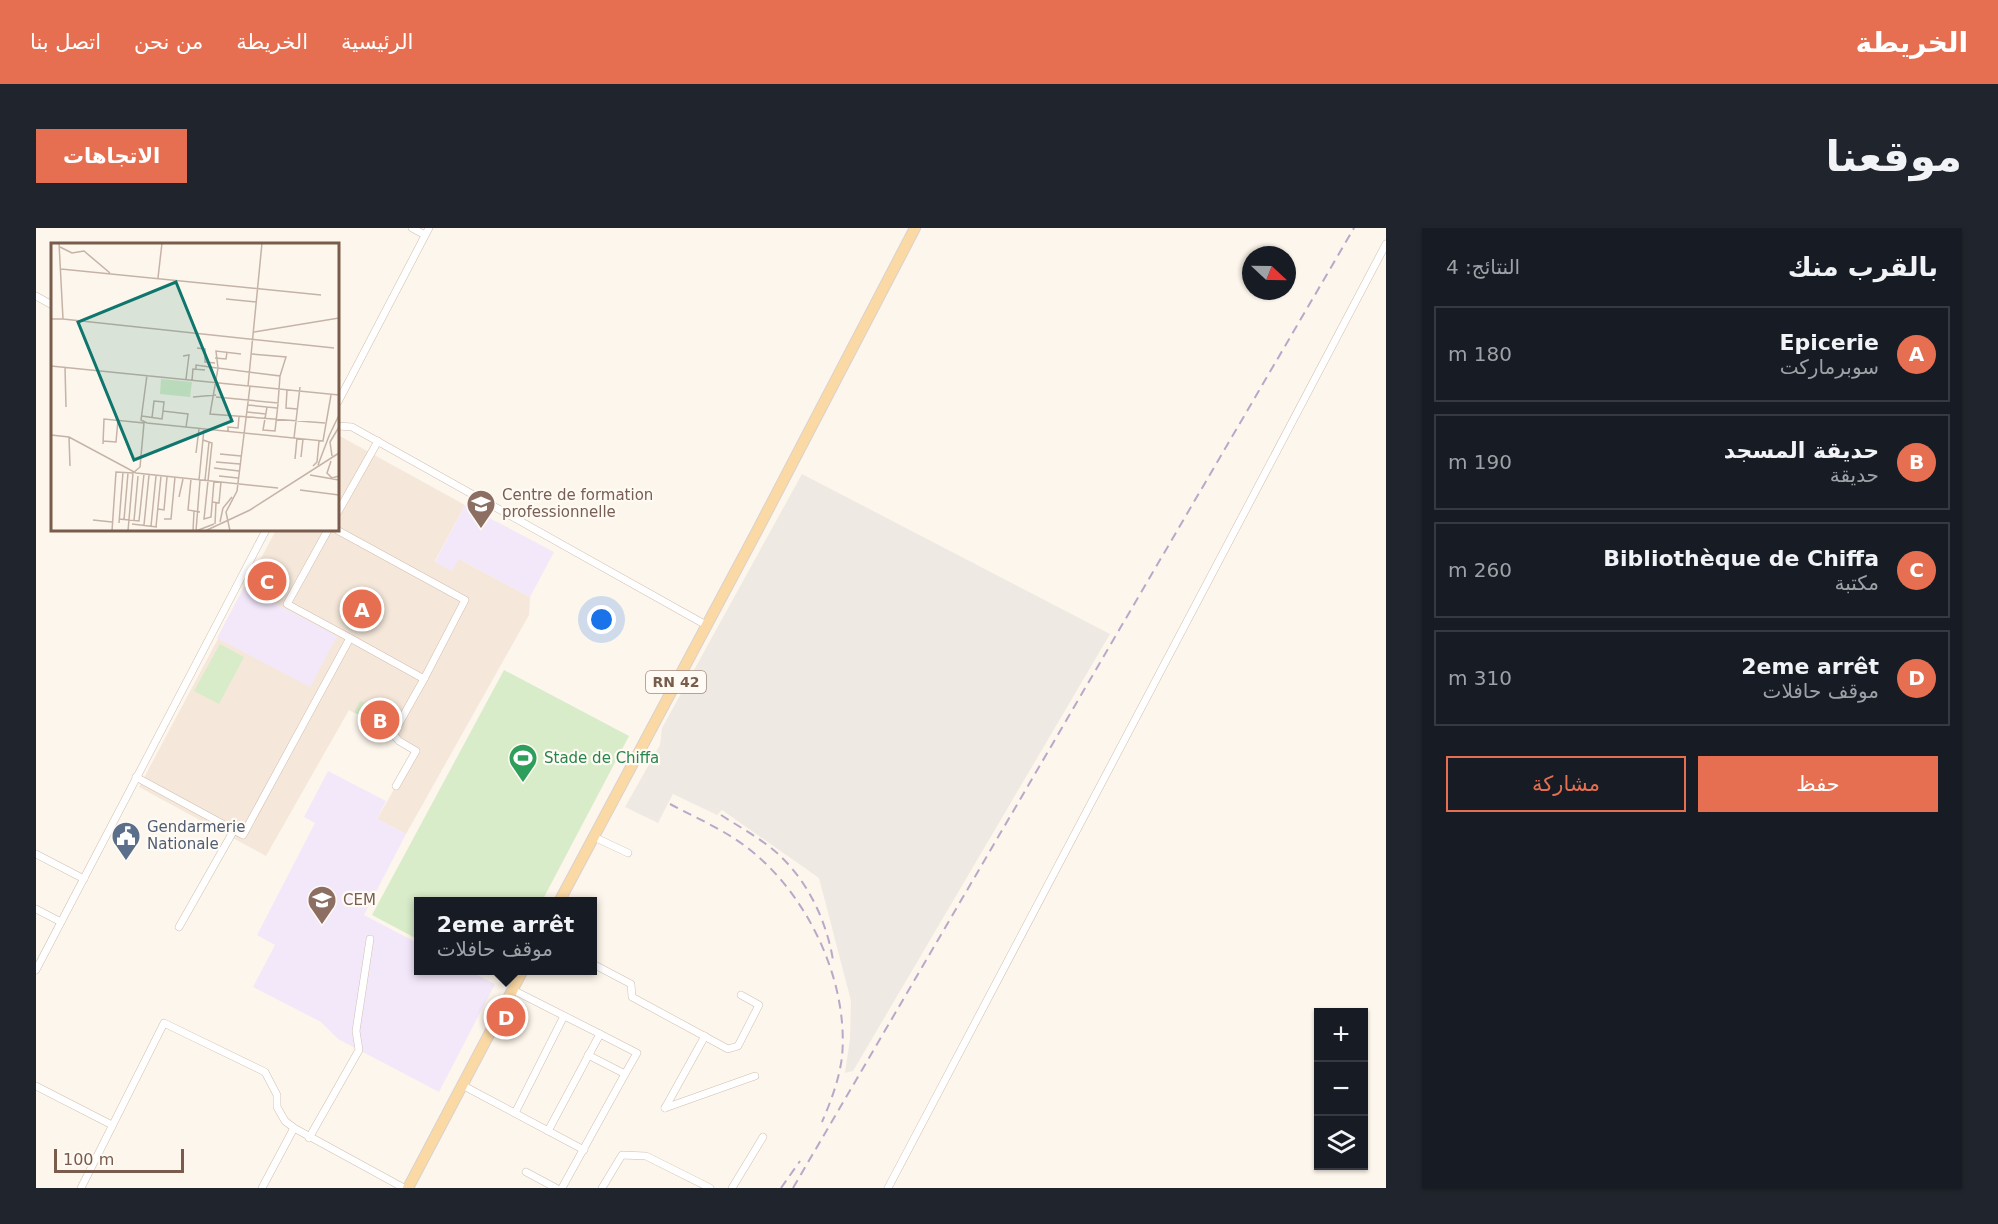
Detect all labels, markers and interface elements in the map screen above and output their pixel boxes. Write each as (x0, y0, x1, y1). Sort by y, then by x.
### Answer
text: الخريطة (1856, 26, 1968, 59)
text: اتصل بنا (30, 30, 101, 54)
text: من نحن (134, 30, 203, 54)
text: الخريطة (236, 30, 308, 54)
text: الرئيسية (341, 30, 413, 54)
button: الاتجاهات (36, 129, 187, 183)
text: موقعنا (1826, 132, 1962, 181)
inset map (51, 243, 339, 531)
north arrow (1242, 246, 1296, 300)
text: بالقرب منك (1788, 252, 1938, 282)
text: النتائج: 4 (1446, 255, 1520, 279)
text: Epicerie (1779, 330, 1879, 355)
text: 180 m (1448, 342, 1512, 366)
text: A (1909, 342, 1924, 366)
text: سوبرماركت (1780, 355, 1879, 379)
text: حديقة المسجد (1724, 438, 1879, 463)
text: 190 m (1448, 450, 1512, 474)
text: B (1909, 450, 1924, 474)
text: حديقة (1830, 463, 1879, 487)
place label: Centre de formation professionnelle (502, 486, 653, 521)
school or university icon: Centre de formation professionnelle (465, 488, 497, 530)
text: Bibliothèque de Chiffa (1603, 546, 1879, 571)
pin: C (248, 558, 286, 604)
text: 260 m (1448, 558, 1512, 582)
text: C (1909, 558, 1924, 582)
text: مكتبة (1834, 571, 1879, 595)
pin: A (342, 586, 382, 632)
your location (587, 605, 616, 634)
text: 2eme arrêt (1741, 654, 1879, 679)
text: 310 m (1448, 666, 1512, 690)
text: D (1908, 666, 1925, 690)
road number: RN 42 (646, 671, 706, 693)
text: موقف حافلات (1763, 679, 1879, 703)
pin: B (360, 698, 400, 742)
sports icon: Stade de Chiffa (507, 742, 539, 784)
place label: Stade de Chiffa (544, 749, 659, 767)
button: مشاركة (1446, 756, 1686, 812)
button: حفظ (1698, 756, 1938, 812)
place label: Gendarmerie Nationale (147, 818, 245, 853)
public building icon: Gendarmerie Nationale (110, 820, 142, 862)
school or university icon: CEM (306, 884, 338, 926)
place label: CEM (343, 891, 376, 909)
popup (414, 897, 597, 975)
text: 2eme arrêt (437, 912, 574, 937)
text: موقف حافلات (437, 937, 553, 961)
pin: D (486, 994, 526, 1040)
map controls (1314, 1008, 1368, 1170)
button: + (1314, 1008, 1368, 1062)
button: − (1314, 1062, 1368, 1116)
button: layers (1314, 1116, 1368, 1170)
scale bar (54, 1146, 184, 1174)
text: 100 m (63, 1150, 114, 1169)

